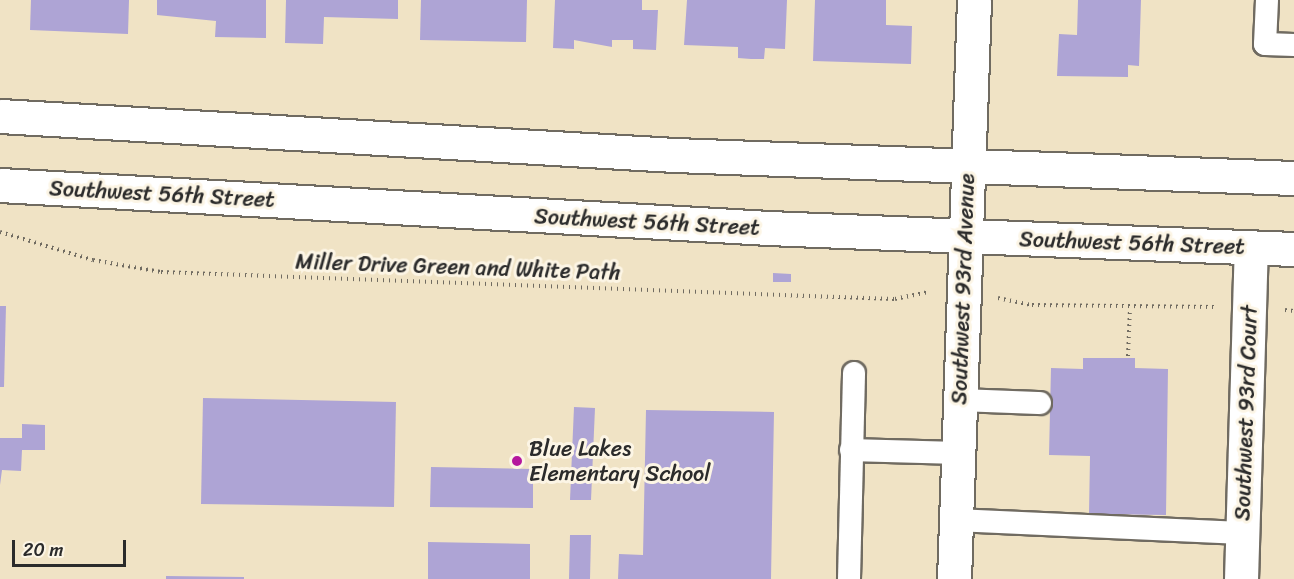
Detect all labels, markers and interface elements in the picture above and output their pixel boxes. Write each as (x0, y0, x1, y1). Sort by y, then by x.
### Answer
street label: Southwest 93rd Avenue (946, 173, 980, 405)
street label: Southwest 56th Street (49, 175, 275, 213)
street label: Southwest 56th Street (534, 203, 760, 241)
street label: Southwest 56th Street (1019, 226, 1245, 260)
street label: Miller Drive Green and White Path (294, 248, 622, 286)
street label: Southwest 93rd Court (1229, 304, 1263, 522)
place label: Blue Lakes Elementary School (529, 435, 711, 487)
marker: Blue Lakes Elementary School (510, 454, 524, 468)
scale bar (15, 528, 129, 566)
text: 20 m (23, 534, 63, 566)

